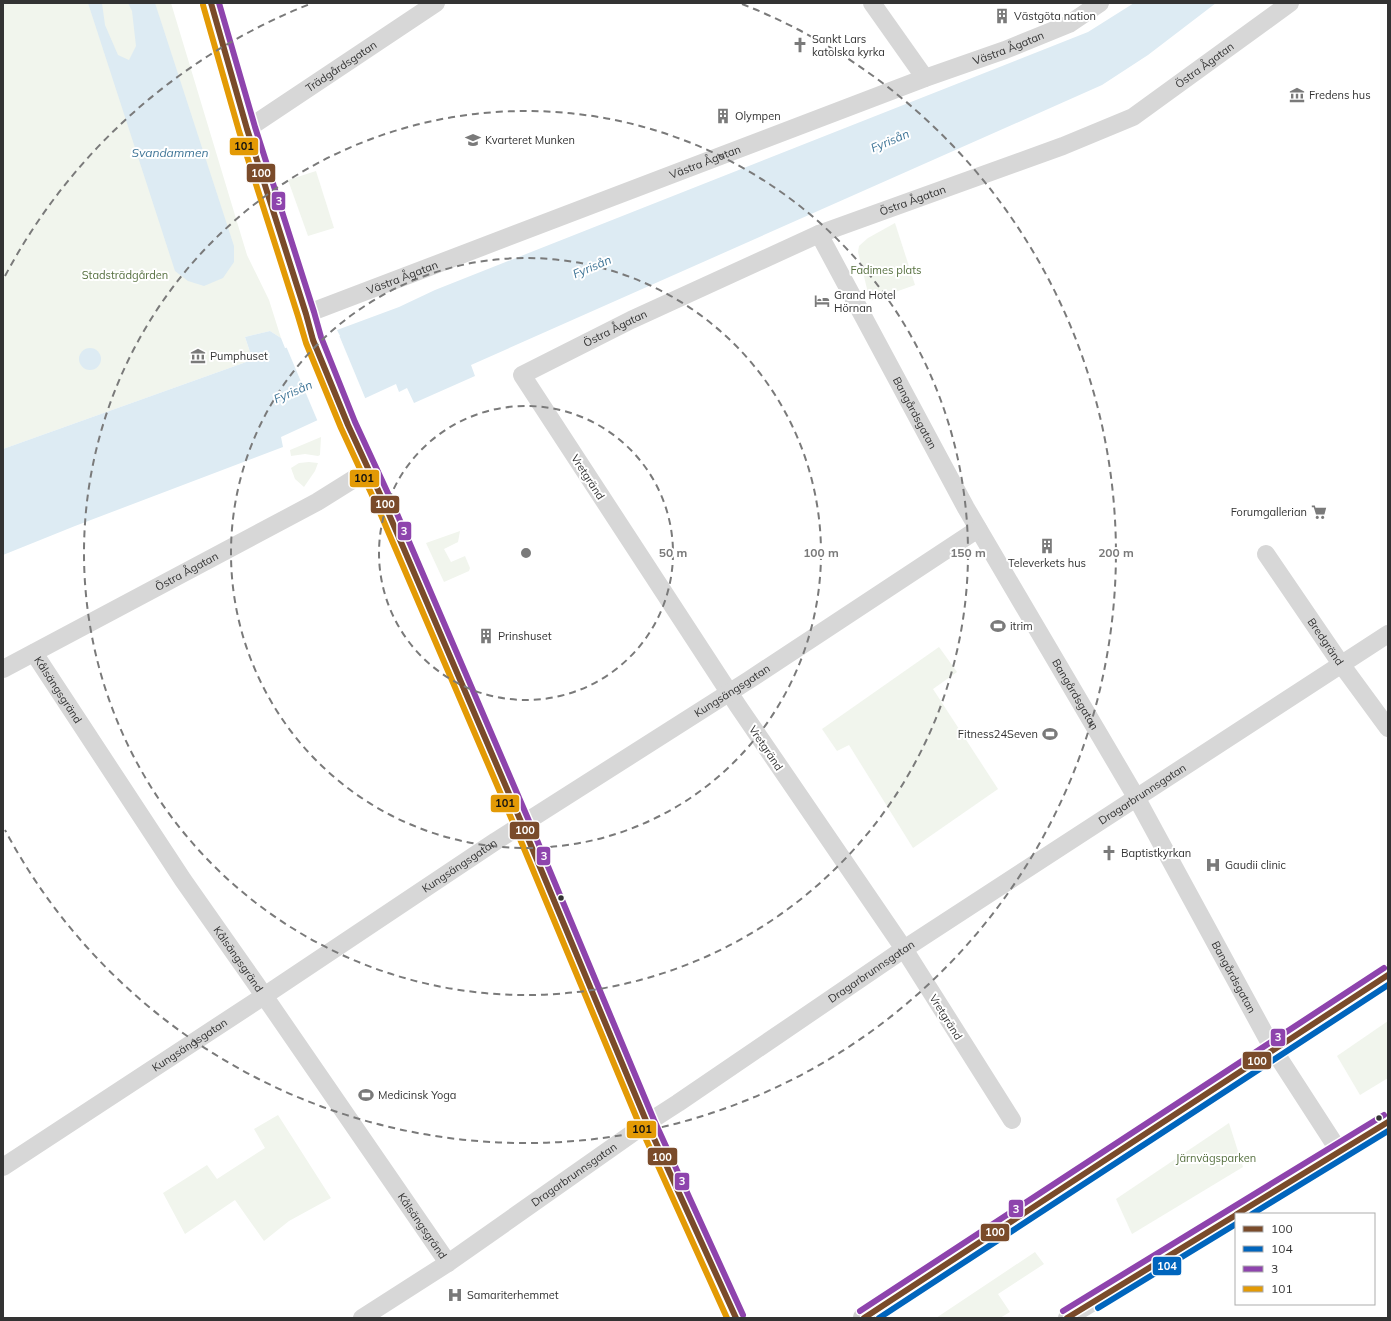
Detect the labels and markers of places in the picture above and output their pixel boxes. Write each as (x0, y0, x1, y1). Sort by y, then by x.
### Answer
building icon: Västgöta nation (993, 7, 1011, 25)
place label: Västgöta nation (1014, 9, 1096, 23)
place label: Sankt Lars katolska kyrka (812, 32, 885, 59)
church icon: Sankt Lars katolska kyrka (791, 36, 809, 54)
museum icon: Fredens hus (1288, 86, 1306, 104)
place label: Fredens hus (1309, 88, 1371, 102)
building icon: Olympen (714, 107, 732, 125)
place label: Olympen (735, 109, 781, 123)
school or university icon: Kvarteret Munken (464, 131, 482, 149)
place label: Kvarteret Munken (485, 133, 575, 147)
place label: Grand Hotel Hörnan (834, 288, 896, 315)
hotel icon: Grand Hotel Hörnan (813, 292, 831, 310)
museum icon: Pumphuset (189, 347, 207, 365)
place label: Pumphuset (210, 349, 268, 363)
supermarket icon: Forumgallerian (1310, 503, 1328, 521)
place label: Forumgallerian (1231, 505, 1307, 519)
building icon: Televerkets hus (1038, 537, 1056, 555)
centre of rings (519, 546, 533, 560)
place label: Televerkets hus (1008, 556, 1086, 570)
sports icon: itrim (989, 617, 1007, 635)
place label: itrim (1010, 619, 1033, 633)
building icon: Prinshuset (477, 627, 495, 645)
place label: Prinshuset (498, 629, 552, 643)
sports icon: Fitness24Seven (1041, 725, 1059, 743)
place label: Fitness24Seven (958, 727, 1038, 741)
church icon: Baptistkyrkan (1100, 844, 1118, 862)
place label: Baptistkyrkan (1121, 846, 1191, 860)
hospital icon: Gaudii clinic (1204, 856, 1222, 874)
place label: Gaudii clinic (1225, 858, 1286, 872)
unlabelled marker (556, 893, 566, 903)
sports icon: Medicinsk Yoga (357, 1086, 375, 1104)
place label: Medicinsk Yoga (378, 1088, 456, 1102)
unlabelled marker (1374, 1113, 1384, 1123)
hospital icon: Samariterhemmet (446, 1286, 464, 1304)
place label: Samariterhemmet (467, 1288, 559, 1302)

